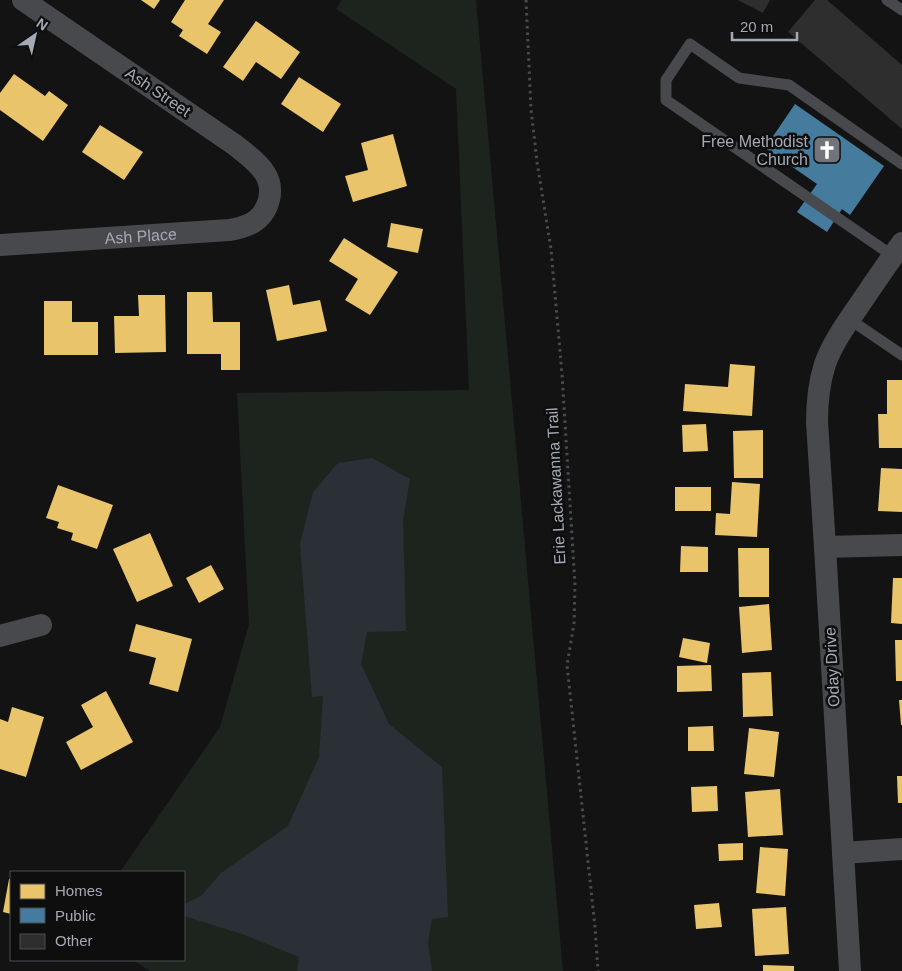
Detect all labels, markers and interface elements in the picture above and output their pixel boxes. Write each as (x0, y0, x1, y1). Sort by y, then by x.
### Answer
north arrow (10, 10, 60, 60)
scale bar (732, 10, 797, 42)
text: N (34, 15, 51, 34)
text: 20 m (740, 18, 773, 35)
street label: Ash Street (122, 64, 194, 120)
place label: Free Methodist Church (701, 133, 809, 168)
church icon: Free Methodist Church (812, 135, 842, 165)
street label: Ash Place (104, 225, 177, 247)
street label: Erie Lackawanna Trail (543, 407, 569, 565)
street label: Oday Drive (821, 627, 843, 707)
legend (10, 871, 185, 961)
text: Homes (55, 882, 103, 899)
text: Public (55, 907, 96, 924)
text: Other (55, 932, 93, 949)

